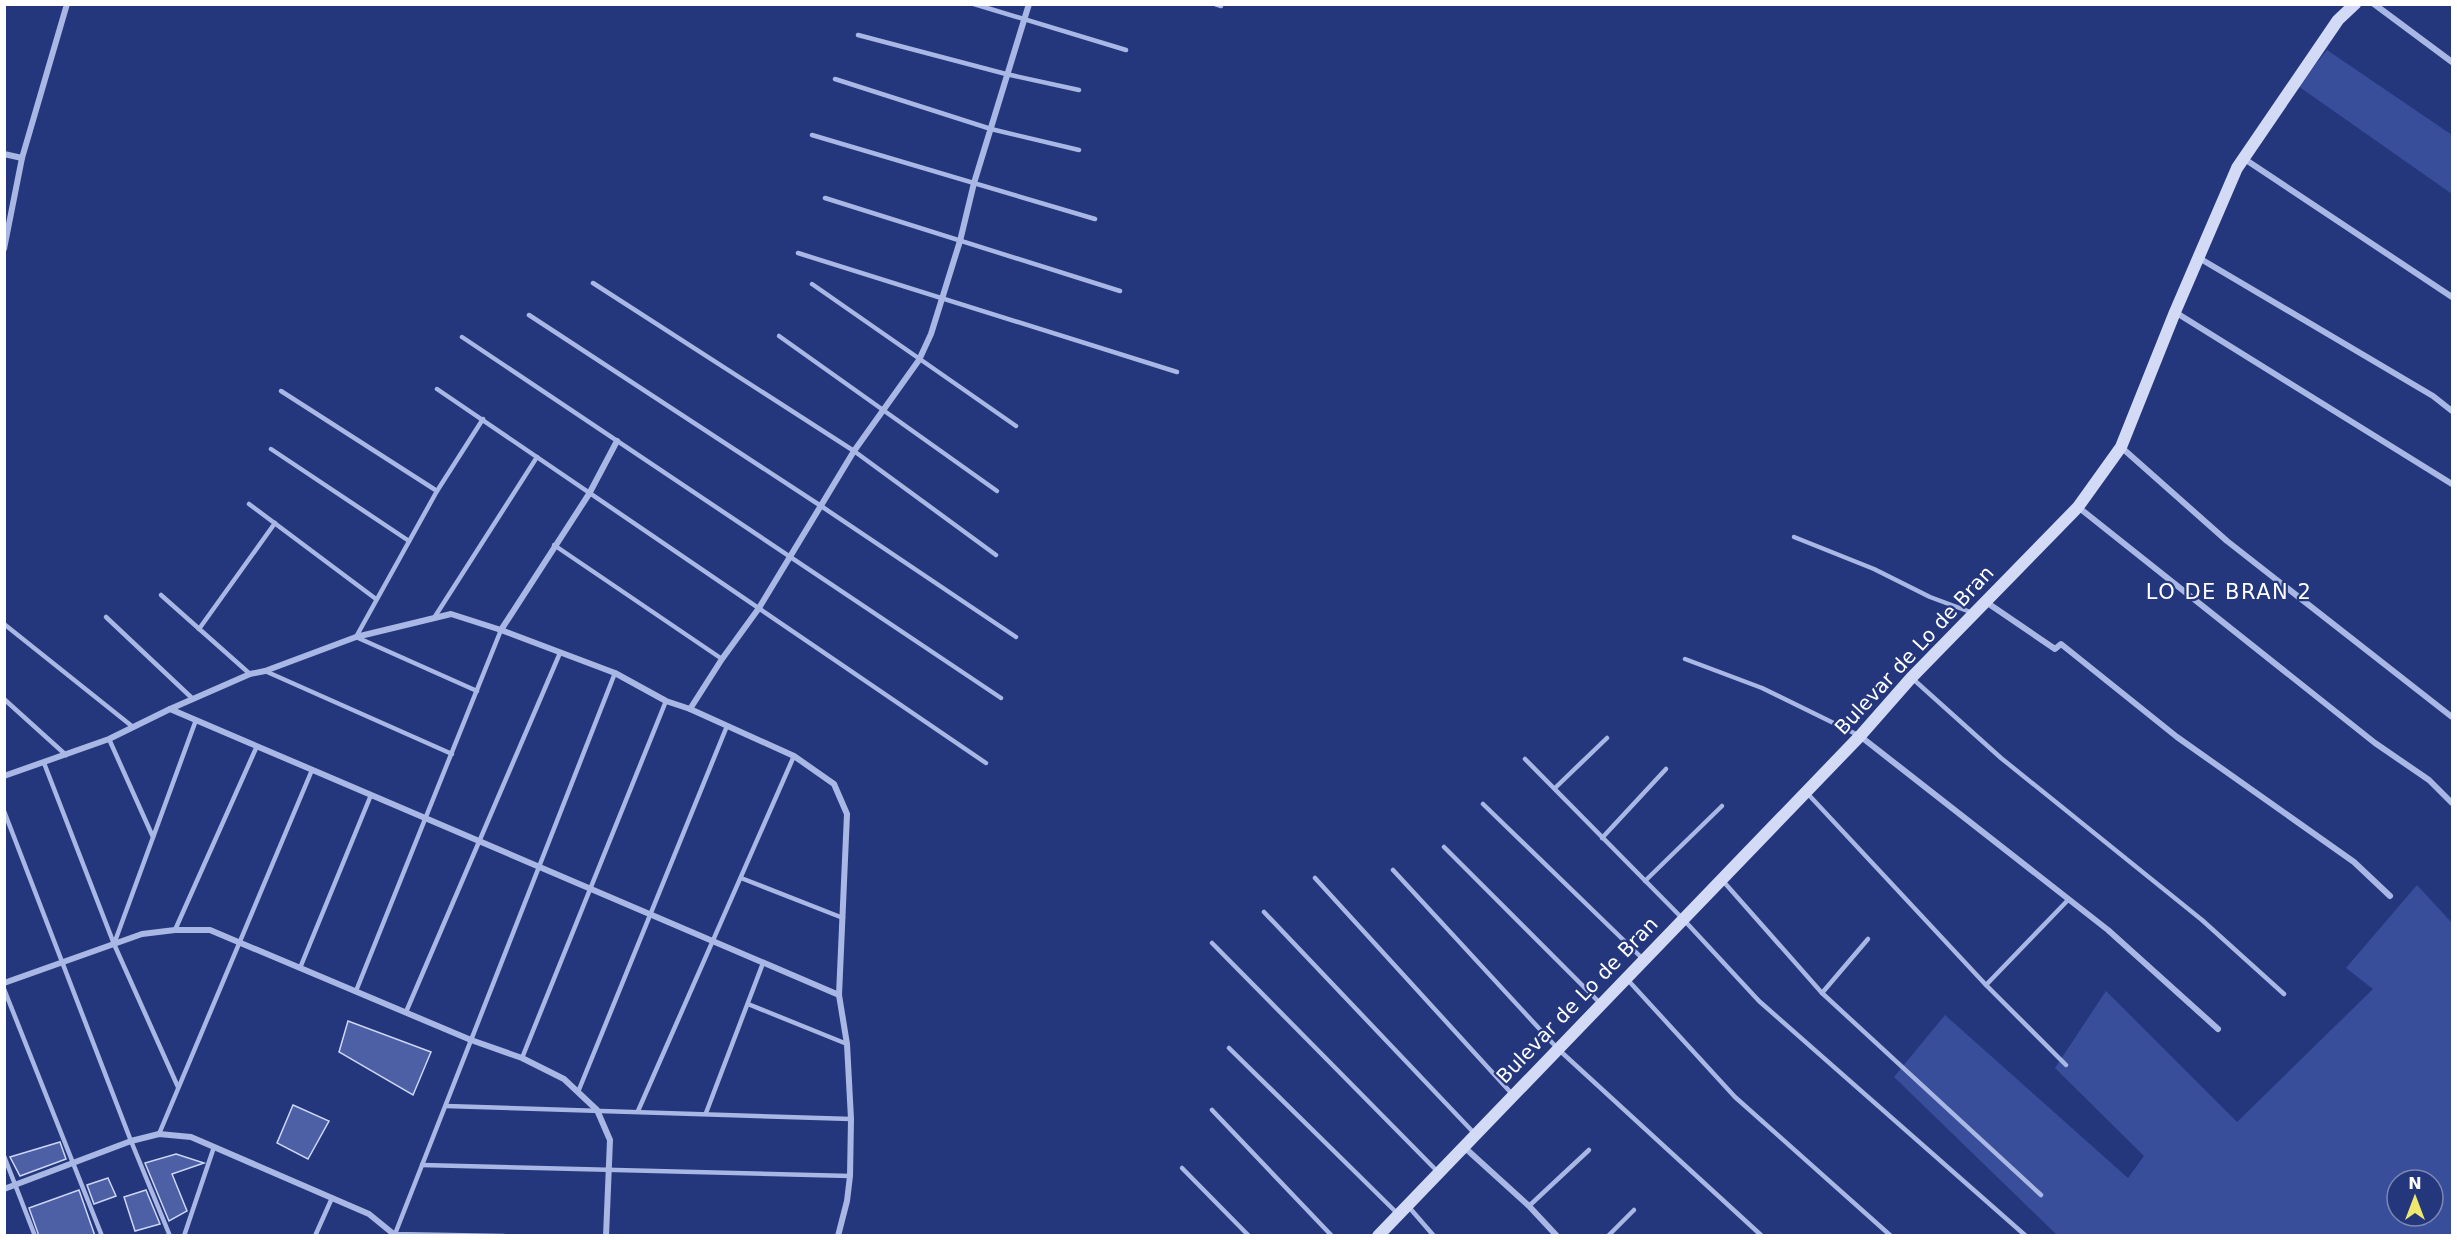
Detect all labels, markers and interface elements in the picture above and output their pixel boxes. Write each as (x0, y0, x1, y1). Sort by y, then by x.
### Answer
street label: Bulevar de Lo de Bran (1830, 561, 1998, 739)
district label: LO DE BRAN 2 (2146, 580, 2312, 604)
street label: Bulevar de Lo de Bran (1491, 912, 1663, 1088)
north arrow (2385, 1168, 2445, 1228)
text: N (2408, 1174, 2422, 1193)

